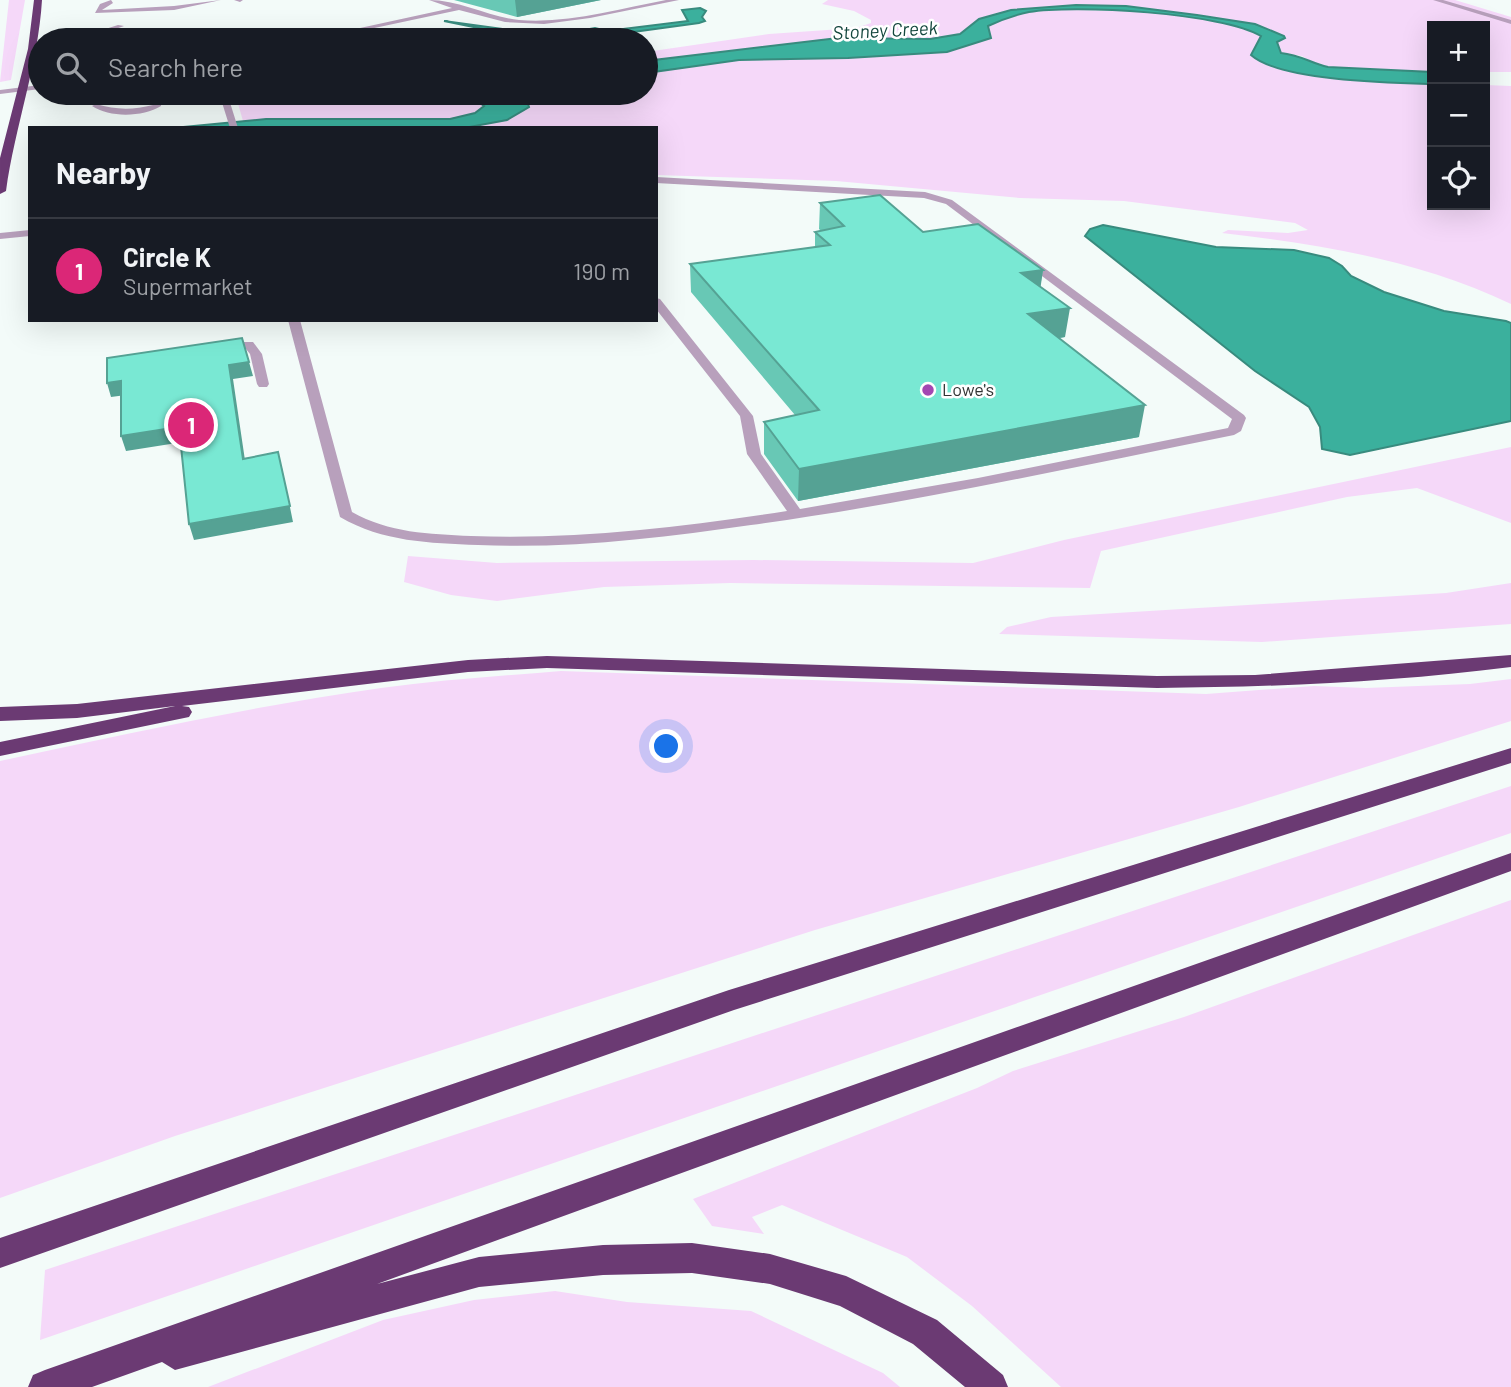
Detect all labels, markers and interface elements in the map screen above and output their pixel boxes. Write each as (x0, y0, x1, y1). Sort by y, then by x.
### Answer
water label: Stoney Creek (832, 15, 939, 44)
map controls (1427, 21, 1490, 210)
button: + (1427, 21, 1490, 84)
search box (28, 28, 658, 105)
icon: search (52, 48, 90, 86)
text: Search here (108, 51, 243, 82)
button: − (1427, 84, 1490, 147)
button: locate (1427, 147, 1490, 210)
text: Nearby (56, 154, 151, 190)
text: Circle K (123, 241, 211, 272)
text: 1 (75, 257, 83, 285)
text: 190 m (573, 257, 630, 285)
text: Supermarket (123, 272, 253, 300)
place label: Lowe's (942, 378, 994, 400)
marker: Lowe's (920, 382, 936, 398)
pin: 1 (168, 399, 214, 451)
your location (649, 729, 683, 763)

